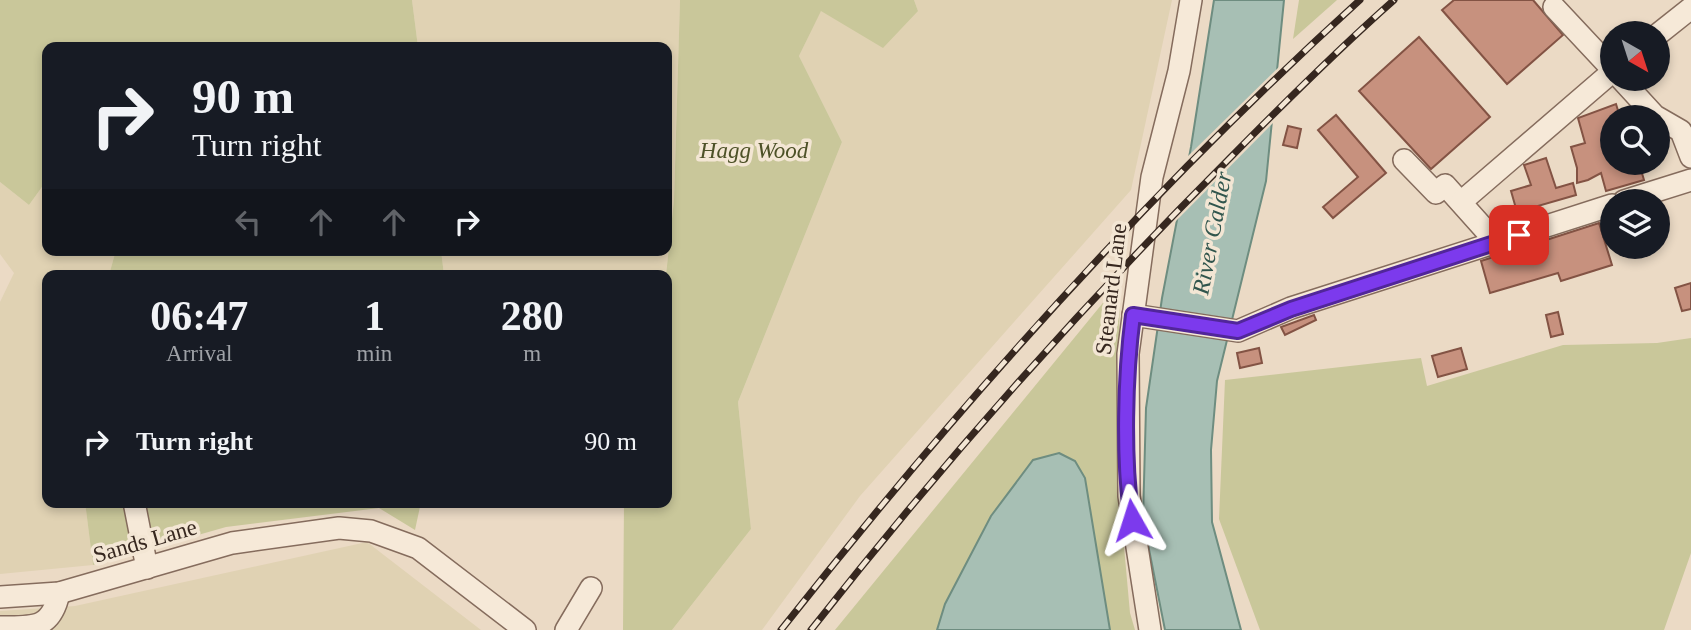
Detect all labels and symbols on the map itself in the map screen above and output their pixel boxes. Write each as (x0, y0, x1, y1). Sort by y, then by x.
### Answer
north arrow (1600, 21, 1670, 91)
park label: Hagg Wood (699, 138, 809, 163)
water label: River Calder (1187, 169, 1237, 298)
pin (1489, 205, 1549, 265)
street label: Steanard Lane (1091, 222, 1131, 356)
position arrow (1095, 483, 1169, 557)
street label: Sands Lane (90, 514, 200, 568)

